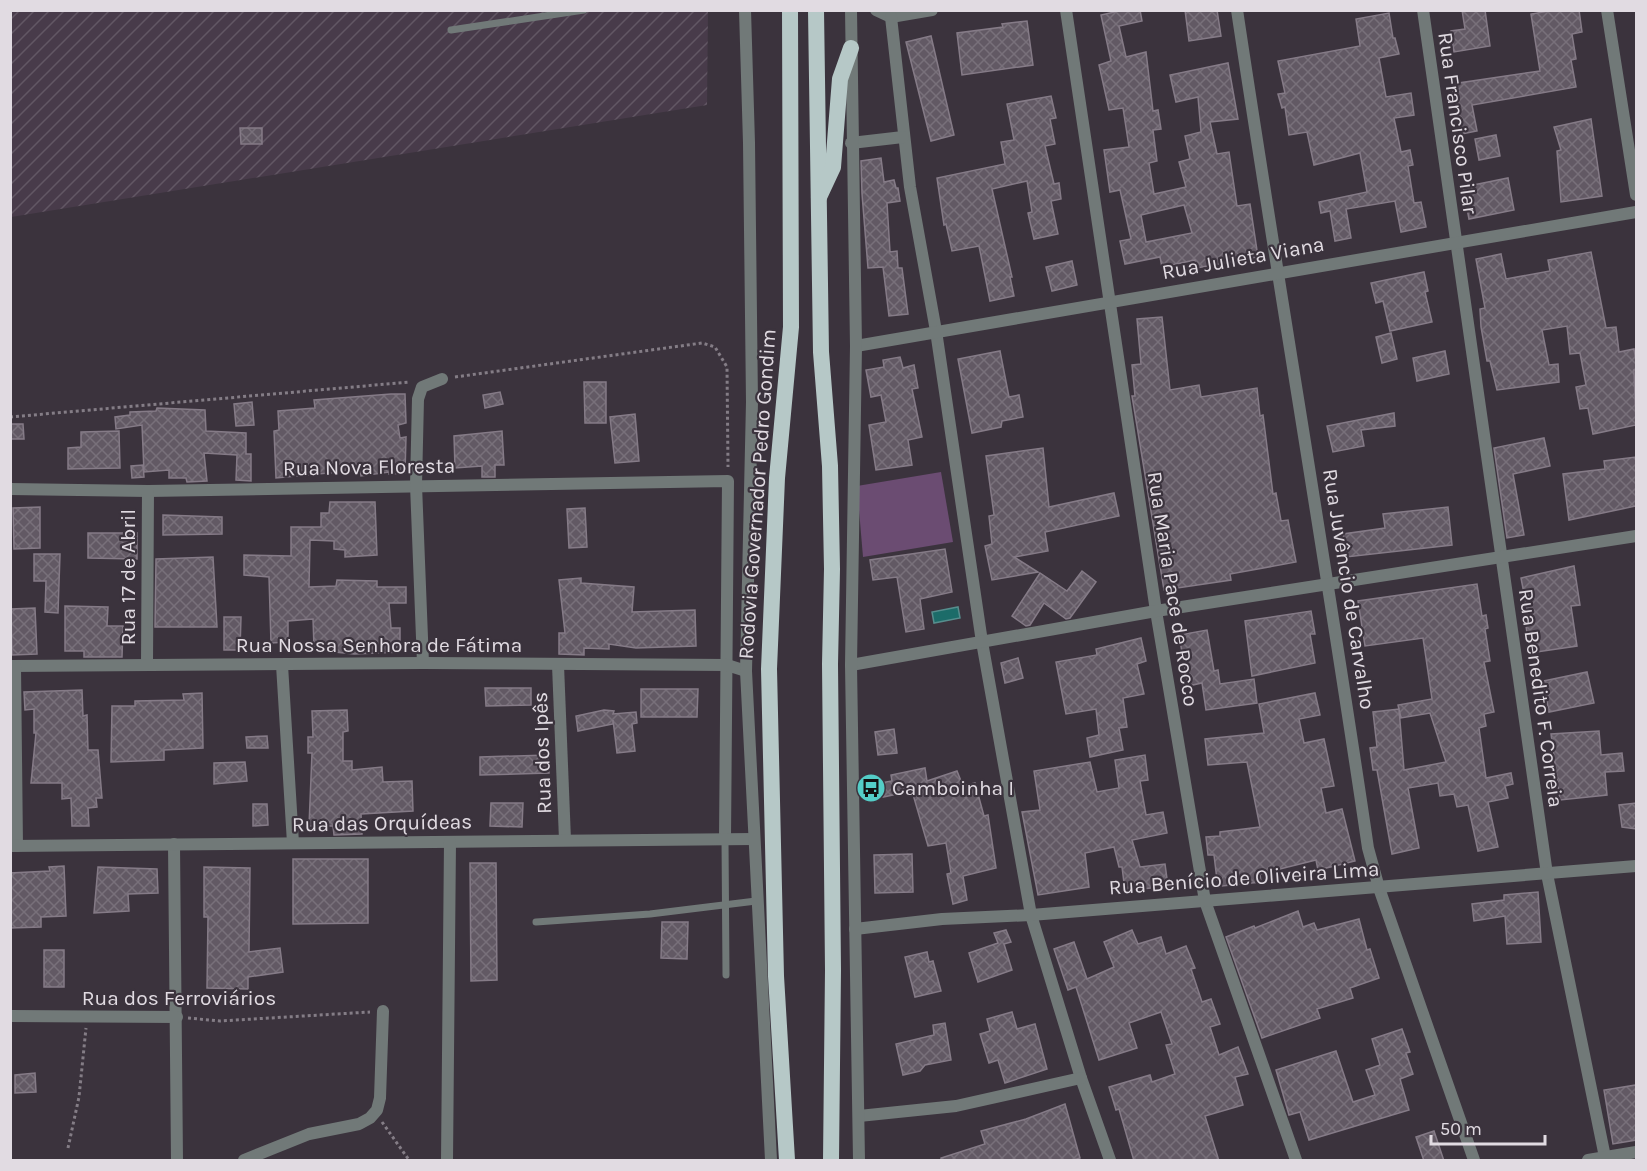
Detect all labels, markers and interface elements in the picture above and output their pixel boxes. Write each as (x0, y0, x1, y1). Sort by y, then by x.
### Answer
street label: Rua Francisco Pilar (1433, 31, 1483, 216)
street label: Rua Julieta Viana (1160, 232, 1326, 284)
street label: Rodovia Governador Pedro Gondim (733, 328, 781, 660)
street label: Rua Nova Floresta (283, 453, 455, 481)
street label: Rua Juvêncio de Carvalho (1318, 467, 1380, 711)
street label: Rua Maria Pace de Rocco (1143, 470, 1203, 708)
street label: Rua 17 de Abril (116, 509, 140, 645)
street label: Rua Benedito F. Correia (1514, 587, 1568, 809)
street label: Rua Nossa Senhora de Fátima (236, 633, 522, 657)
street label: Rua dos Ipês (528, 692, 556, 814)
bus stop icon: Camboinha I (855, 772, 887, 804)
place label: Camboinha I (892, 776, 1014, 800)
street label: Rua das Orquídeas (292, 809, 472, 837)
street label: Rua Benício de Oliveira Lima (1108, 857, 1380, 899)
street label: Rua dos Ferroviários (82, 986, 276, 1010)
scale bar (1431, 1108, 1545, 1146)
text: 50 m (1440, 1118, 1482, 1140)

